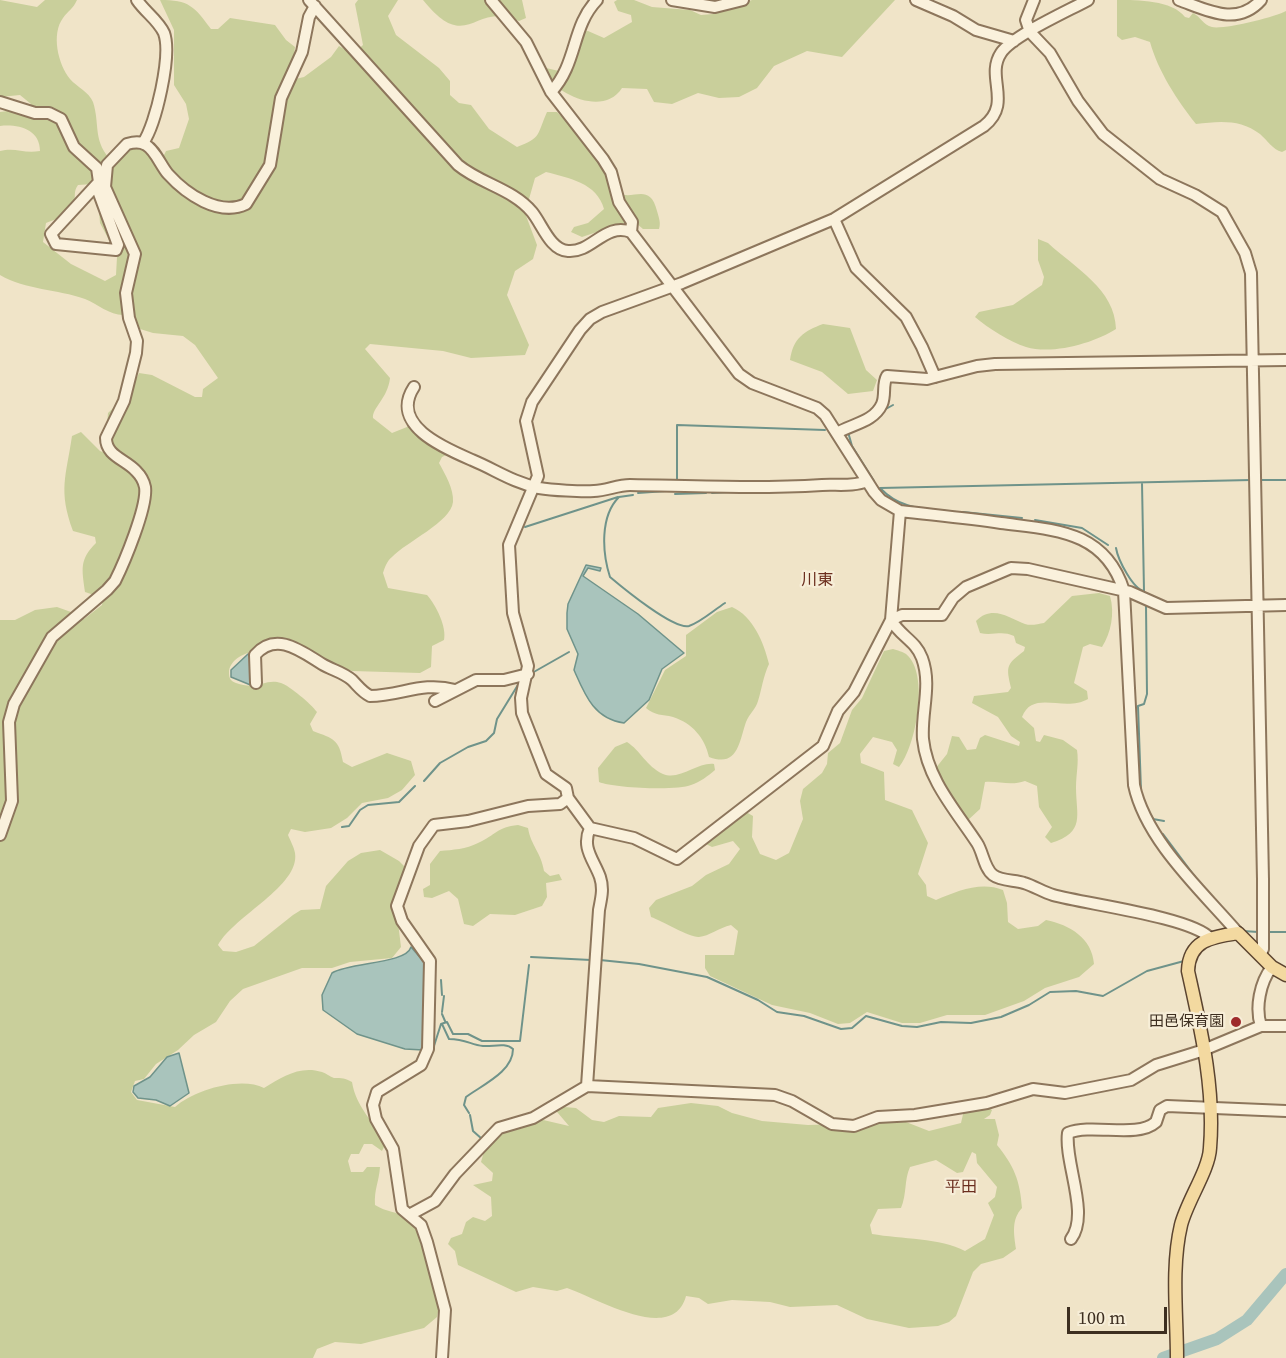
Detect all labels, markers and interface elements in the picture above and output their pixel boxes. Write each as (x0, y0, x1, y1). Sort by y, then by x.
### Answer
district label: 川東 (801, 571, 833, 591)
place label: 田邑保育園 (1149, 1013, 1224, 1031)
marker: 田邑保育園 (1229, 1015, 1243, 1029)
district label: 平田 (945, 1178, 977, 1198)
scale bar (1070, 1295, 1170, 1333)
text: 100 m (1078, 1305, 1125, 1330)

